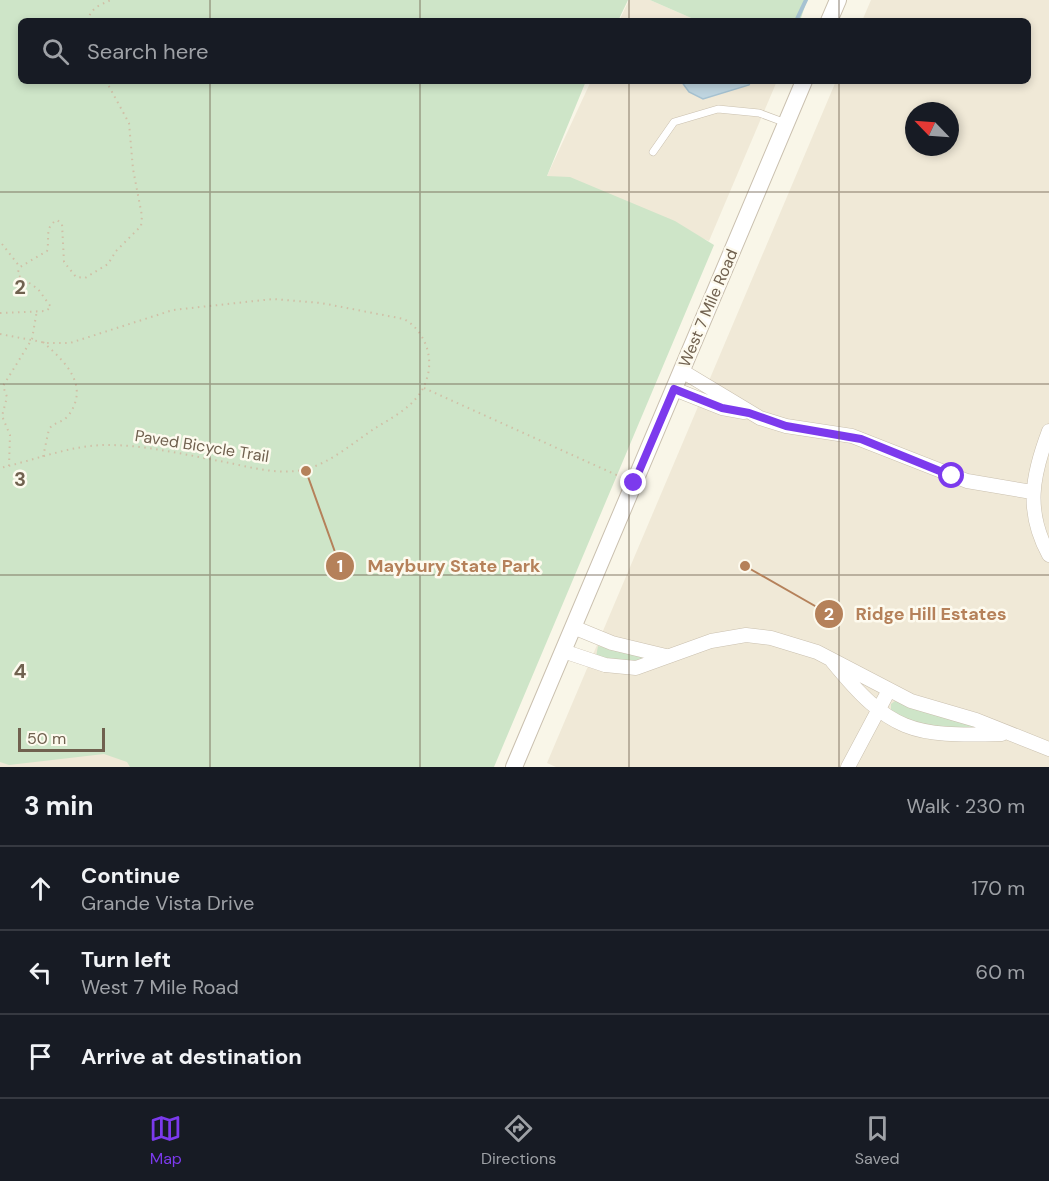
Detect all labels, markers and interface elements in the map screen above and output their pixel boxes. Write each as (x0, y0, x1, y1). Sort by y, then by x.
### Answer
search box (18, 18, 1031, 84)
icon: search (39, 35, 72, 68)
text: Search here (87, 37, 208, 66)
north arrow (905, 102, 959, 156)
street label: West 7 Mile Road (674, 246, 742, 370)
text: 2 (14, 274, 26, 300)
street label: Paved Bicycle Trail (133, 425, 271, 467)
route start (938, 462, 964, 488)
text: 3 (14, 466, 26, 492)
route end (620, 469, 646, 495)
callout: Maybury State Park (325, 548, 552, 584)
text: 1 (337, 554, 343, 578)
text: Maybury State Park (368, 554, 541, 578)
callout: Ridge Hill Estates (814, 596, 1019, 632)
text: 2 (824, 602, 834, 626)
text: Ridge Hill Estates (855, 602, 1007, 626)
text: 4 (14, 658, 27, 684)
scale bar (18, 725, 105, 752)
text: 50 m (27, 728, 66, 749)
text: 3 min (24, 789, 93, 823)
text: Walk · 230 m (906, 793, 1025, 819)
text: Continue (81, 861, 180, 890)
icon: ahead (24, 872, 57, 905)
text: 170 m (972, 875, 1025, 901)
text: Grande Vista Drive (81, 890, 254, 916)
text: Turn left (81, 945, 171, 974)
icon: left (24, 956, 57, 989)
text: 60 m (976, 959, 1025, 985)
text: West 7 Mile Road (81, 974, 239, 1000)
icon: arrive (24, 1040, 57, 1073)
text: Arrive at destination (81, 1042, 302, 1071)
tab: Map (149, 1112, 182, 1169)
tab: Directions (481, 1112, 556, 1169)
tab: Saved (855, 1112, 900, 1169)

